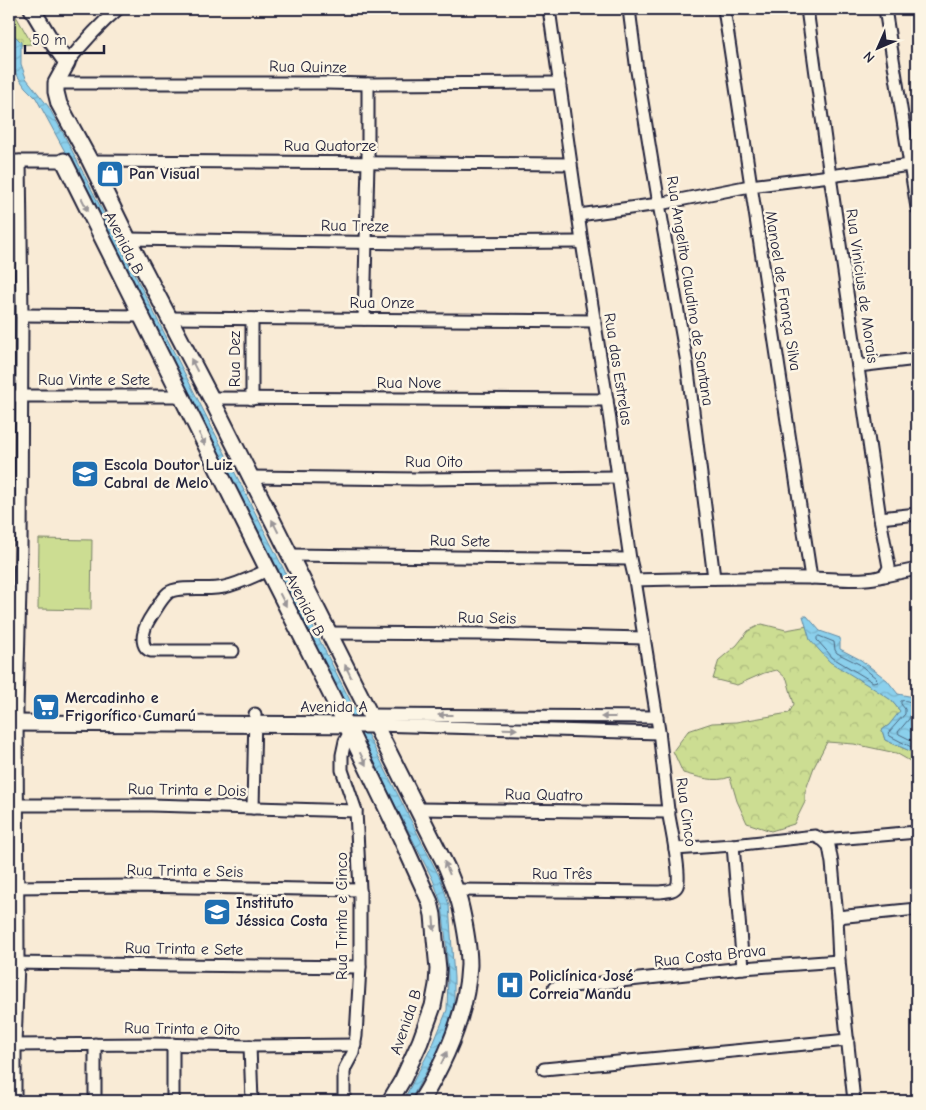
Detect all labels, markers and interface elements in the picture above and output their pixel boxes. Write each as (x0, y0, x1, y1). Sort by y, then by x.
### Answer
scale bar (25, 22, 104, 54)
north arrow (854, 22, 904, 72)
text: 50 m (32, 31, 67, 49)
text: N (860, 48, 878, 66)
street label: Rua Quinze (269, 57, 347, 77)
street label: Rua Quatorze (284, 137, 376, 155)
shop icon: Pan Visual (95, 159, 125, 189)
place label: Pan Visual (129, 165, 200, 183)
street label: Rua Angelito Claudino de Santana (663, 175, 717, 407)
one-way arrow (81, 198, 89, 212)
street label: Rua Vinicius de Morais (842, 208, 882, 365)
street label: Avenida B (101, 209, 148, 278)
street label: Manoel de França Silva (761, 210, 805, 372)
street label: Rua Treze (321, 216, 389, 236)
street label: Rua Onze (349, 294, 415, 312)
street label: Rua das Estrelas (600, 312, 636, 427)
street label: Rua Dez (226, 331, 244, 387)
one-way arrow (190, 358, 198, 372)
street label: Rua Vinte e Sete (38, 371, 150, 389)
street label: Rua Nove (377, 374, 441, 392)
one-way arrow (198, 432, 206, 446)
street label: Rua Oito (405, 453, 463, 471)
place label: Escola Doutor Luiz Cabral de Melo (104, 456, 233, 492)
school or university icon: Escola Doutor Luiz Cabral de Melo (70, 459, 100, 489)
one-way arrow (271, 519, 279, 533)
street label: Rua Sete (430, 531, 490, 551)
street label: Avenida B (282, 571, 329, 640)
one-way arrow (279, 593, 287, 607)
street label: Rua Seis (458, 608, 517, 628)
one-way arrow (344, 664, 352, 678)
place label: Mercadinho e Frigorífico Cumarú (65, 689, 196, 725)
supermarket icon: Mercadinho e Frigorífico Cumarú (31, 692, 61, 722)
street label: Avenida A (300, 698, 368, 716)
one-way arrow (437, 711, 453, 719)
one-way arrow (600, 713, 616, 721)
one-way arrow (503, 725, 519, 733)
one-way arrow (359, 752, 367, 766)
street label: Rua Cinco (672, 776, 700, 848)
street label: Rua Trinta e Dois (128, 780, 247, 800)
street label: Rua Quatro (505, 785, 583, 805)
street label: Rua Trinta e Cinco (333, 852, 351, 980)
street label: Rua Trinta e Seis (126, 861, 244, 881)
one-way arrow (442, 861, 450, 875)
street label: Rua Três (532, 865, 592, 883)
place label: Instituto Jéssica Costa (236, 894, 328, 930)
school or university icon: Instituto Jéssica Costa (202, 897, 232, 927)
one-way arrow (430, 916, 438, 932)
street label: Rua Trinta e Sete (125, 939, 243, 959)
street label: Rua Costa Brava (653, 941, 767, 971)
place label: Policlínica José Correia Mandu (529, 967, 634, 1003)
hospital icon: Policlínica José Correia Mandu (495, 970, 525, 1000)
street label: Avenida B (386, 987, 426, 1057)
street label: Rua Trinta e Oito (124, 1019, 240, 1039)
one-way arrow (440, 1051, 448, 1065)

